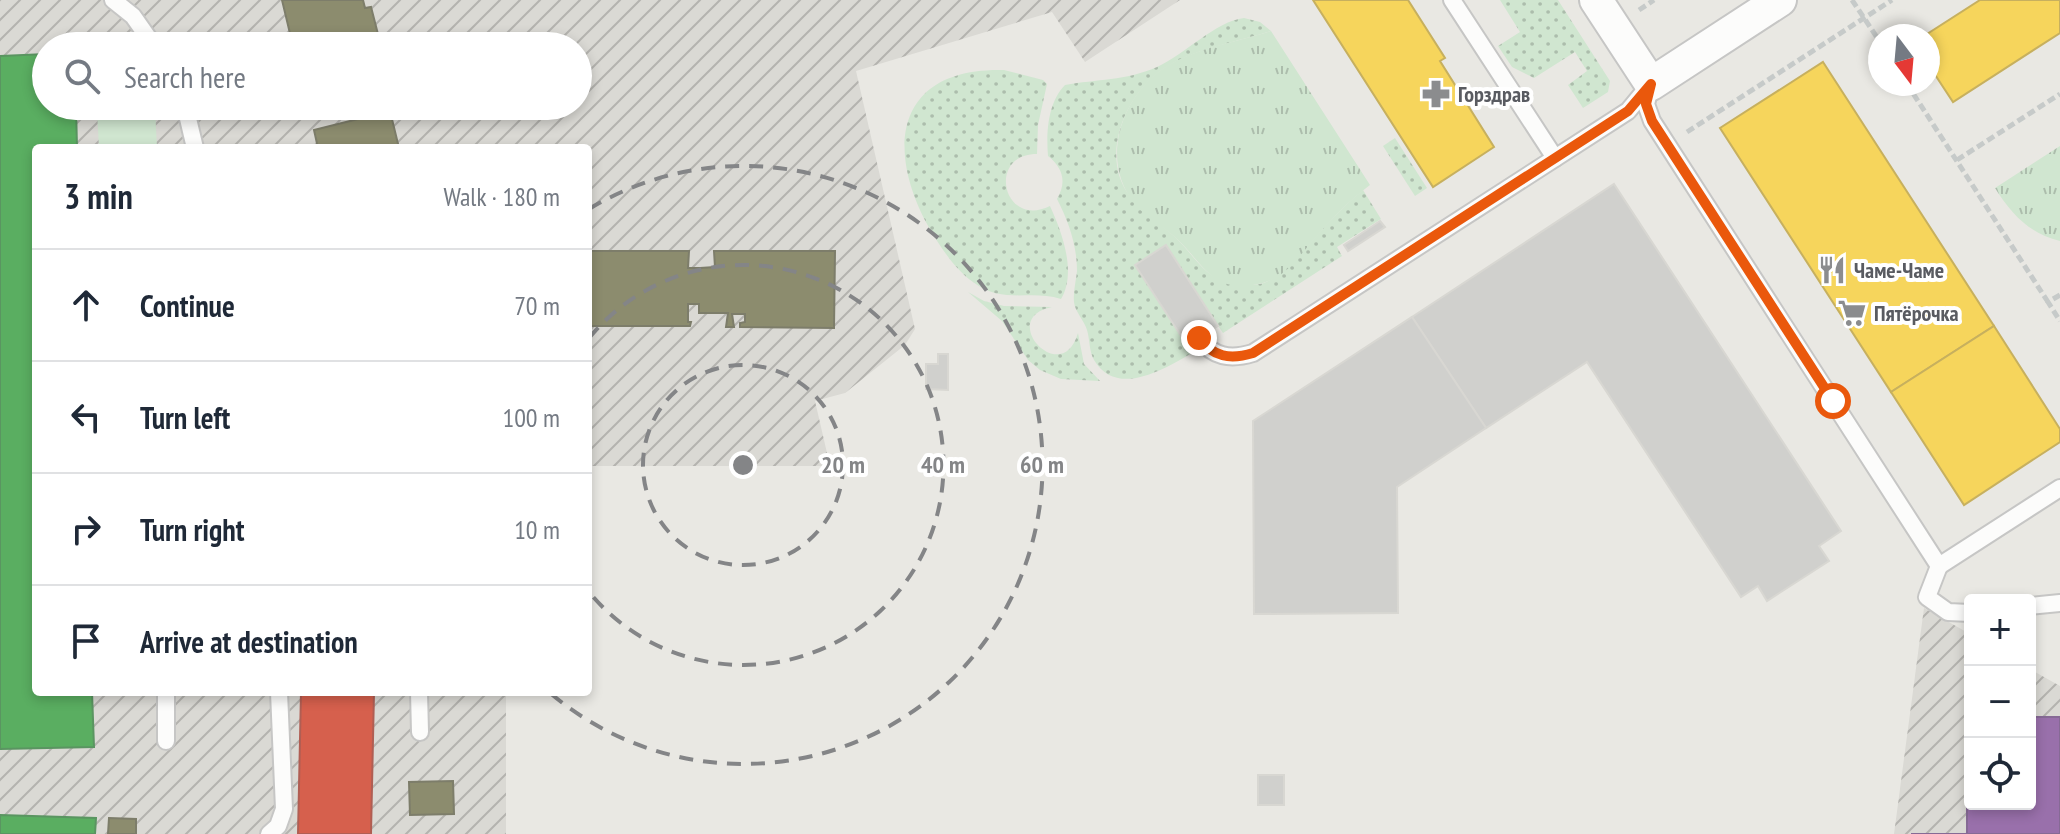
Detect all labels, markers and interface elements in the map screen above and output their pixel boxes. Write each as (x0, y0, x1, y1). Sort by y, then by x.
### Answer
north arrow (1868, 24, 1940, 96)
search box (32, 32, 592, 120)
icon: search (60, 54, 104, 98)
text: Search here (124, 57, 246, 96)
pharmacy icon: Горздрав (1421, 79, 1451, 109)
place label: Горздрав (1458, 80, 1530, 108)
text: 3 min (64, 174, 133, 218)
text: Walk · 180 m (443, 180, 560, 213)
restaurant icon: Чаме-Чаме (1817, 255, 1847, 285)
place label: Чаме-Чаме (1854, 256, 1944, 284)
icon: ahead (64, 283, 108, 327)
text: Continue (140, 286, 235, 325)
text: 70 m (514, 289, 560, 322)
supermarket icon: Пятёрочка (1837, 298, 1867, 328)
place label: Пятёрочка (1874, 299, 1959, 327)
route end (1181, 320, 1217, 356)
route start (1815, 383, 1851, 419)
icon: left (64, 395, 108, 439)
text: Turn left (140, 398, 230, 437)
text: 100 m (502, 401, 560, 434)
text: 20 m (821, 449, 865, 480)
text: 40 m (921, 449, 965, 480)
text: 60 m (1020, 449, 1064, 480)
centre of rings (729, 451, 757, 479)
icon: right (64, 507, 108, 551)
text: Turn right (140, 510, 244, 549)
text: 10 m (514, 513, 560, 546)
map controls (1964, 594, 2036, 810)
button: + (1964, 594, 2036, 666)
icon: arrive (64, 619, 108, 663)
text: Arrive at destination (140, 622, 358, 661)
button: − (1964, 666, 2036, 738)
button: locate (1964, 738, 2036, 810)

